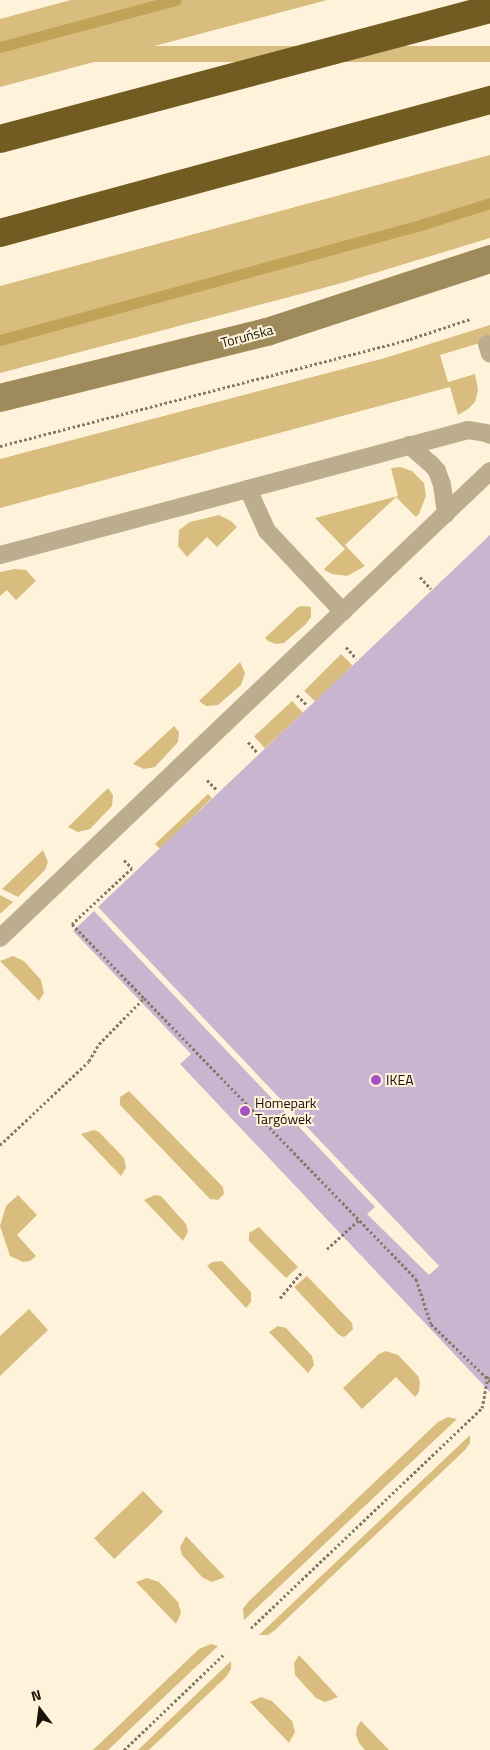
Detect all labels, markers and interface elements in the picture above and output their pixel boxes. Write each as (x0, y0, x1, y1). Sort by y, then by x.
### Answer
street label: Toruńska (219, 321, 275, 351)
place label: IKEA (386, 1072, 413, 1088)
marker: IKEA (370, 1074, 382, 1086)
place label: Homepark Targówek (255, 1095, 316, 1128)
marker: Homepark Targówek (239, 1105, 251, 1117)
text: N (29, 1684, 43, 1706)
north arrow (15, 1685, 65, 1735)

